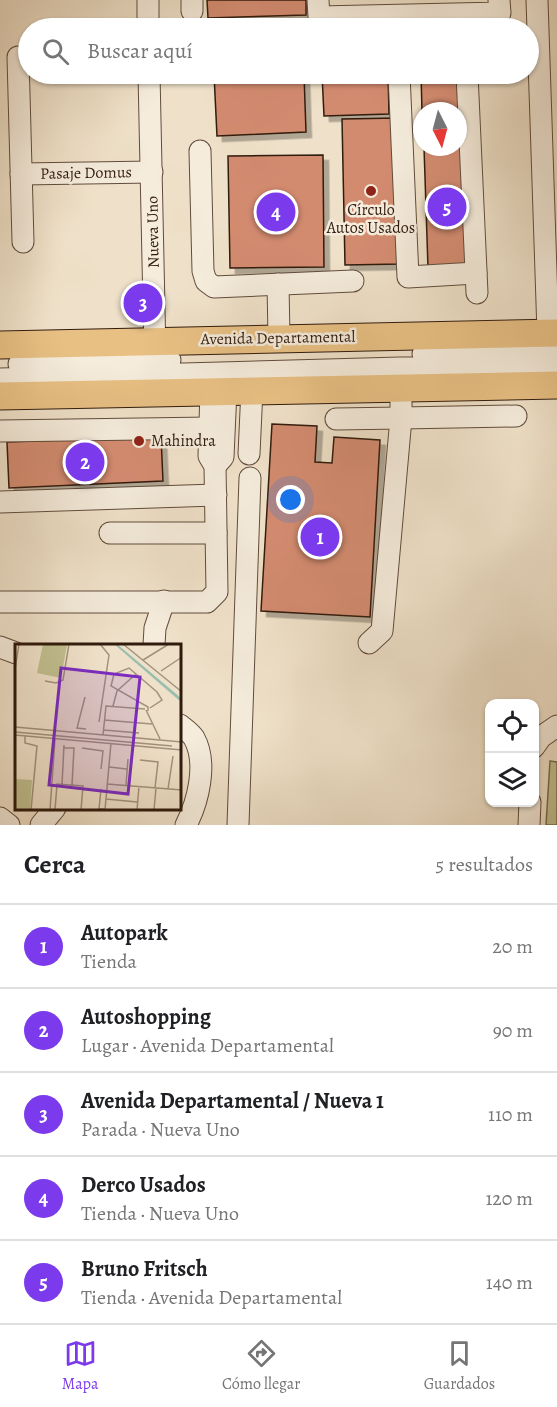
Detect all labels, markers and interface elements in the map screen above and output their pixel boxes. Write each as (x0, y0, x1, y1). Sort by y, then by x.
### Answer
search box (18, 18, 539, 84)
icon: search (39, 35, 72, 68)
text: Buscar aquí (87, 36, 193, 66)
north arrow (413, 102, 467, 156)
street label: Pasaje Domus (40, 161, 132, 185)
marker: Círculo Autos Usados (364, 184, 378, 198)
pin: 5 (428, 184, 466, 230)
pin: 4 (256, 190, 296, 234)
street label: Nueva Uno (141, 196, 165, 268)
place label: Círculo Autos Usados (326, 199, 415, 239)
pin: 3 (124, 280, 162, 326)
street label: Avenida Departamental (200, 326, 356, 350)
place label: Mahindra (151, 430, 216, 452)
marker: Mahindra (132, 434, 146, 448)
pin: 2 (66, 440, 104, 484)
your location (276, 485, 305, 514)
pin: 1 (300, 514, 340, 560)
inset map (15, 644, 182, 810)
map controls (485, 699, 539, 807)
button: locate (485, 699, 539, 753)
button: layers (485, 753, 539, 807)
text: Cerca (24, 847, 86, 882)
text: 5 resultados (436, 851, 533, 878)
text: Autopark (81, 918, 168, 948)
text: 1 (40, 933, 47, 960)
text: 20 m (492, 933, 533, 960)
text: Tienda (81, 948, 137, 975)
text: Autoshopping (81, 1002, 211, 1032)
text: 2 (39, 1017, 48, 1044)
text: 90 m (493, 1017, 533, 1044)
text: Lugar · Avenida Departamental (81, 1032, 334, 1059)
text: Avenida Departamental / Nueva 1 (81, 1086, 384, 1116)
text: 3 (39, 1101, 48, 1128)
text: 110 m (488, 1101, 533, 1128)
text: Parada · Nueva Uno (81, 1116, 240, 1143)
text: Derco Usados (81, 1170, 206, 1200)
text: 4 (39, 1185, 48, 1212)
text: 120 m (485, 1185, 533, 1212)
text: Tienda · Nueva Uno (81, 1200, 239, 1227)
text: Bruno Fritsch (81, 1254, 208, 1284)
text: 5 (39, 1269, 48, 1296)
text: 140 m (486, 1269, 533, 1296)
text: Tienda · Avenida Departamental (81, 1284, 342, 1311)
tab: Mapa (62, 1337, 99, 1395)
tab: Cómo llegar (222, 1337, 300, 1395)
tab: Guardados (424, 1337, 495, 1395)

